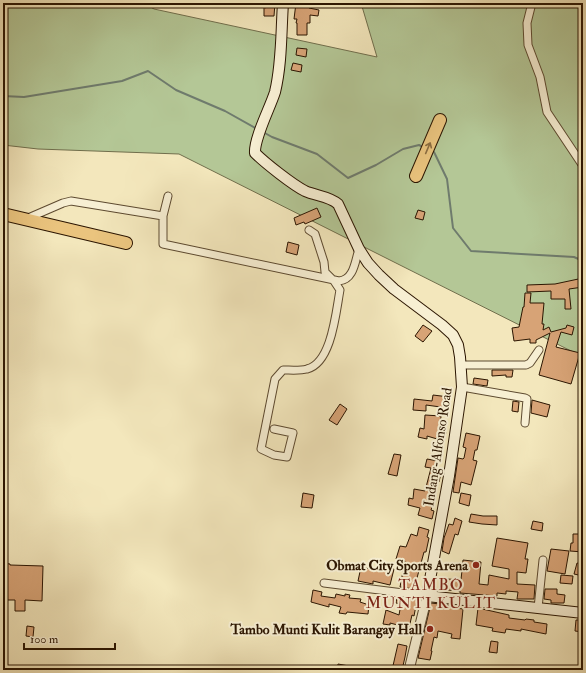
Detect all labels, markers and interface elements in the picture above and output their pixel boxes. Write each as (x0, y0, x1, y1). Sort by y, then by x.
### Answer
one-way arrow (425, 143, 432, 155)
street label: Indang-Alfonso Road (420, 386, 456, 508)
place label: Obmat City Sports Arena (326, 557, 469, 575)
marker: Obmat City Sports Arena (471, 560, 481, 570)
district label: TAMBO MUNTI KULIT (366, 575, 496, 613)
place label: Tambo Munti Kulit Barangay Hall (230, 621, 422, 639)
marker: Tambo Munti Kulit Barangay Hall (425, 624, 435, 634)
scale bar (24, 625, 115, 651)
text: 100 m (30, 632, 59, 647)

